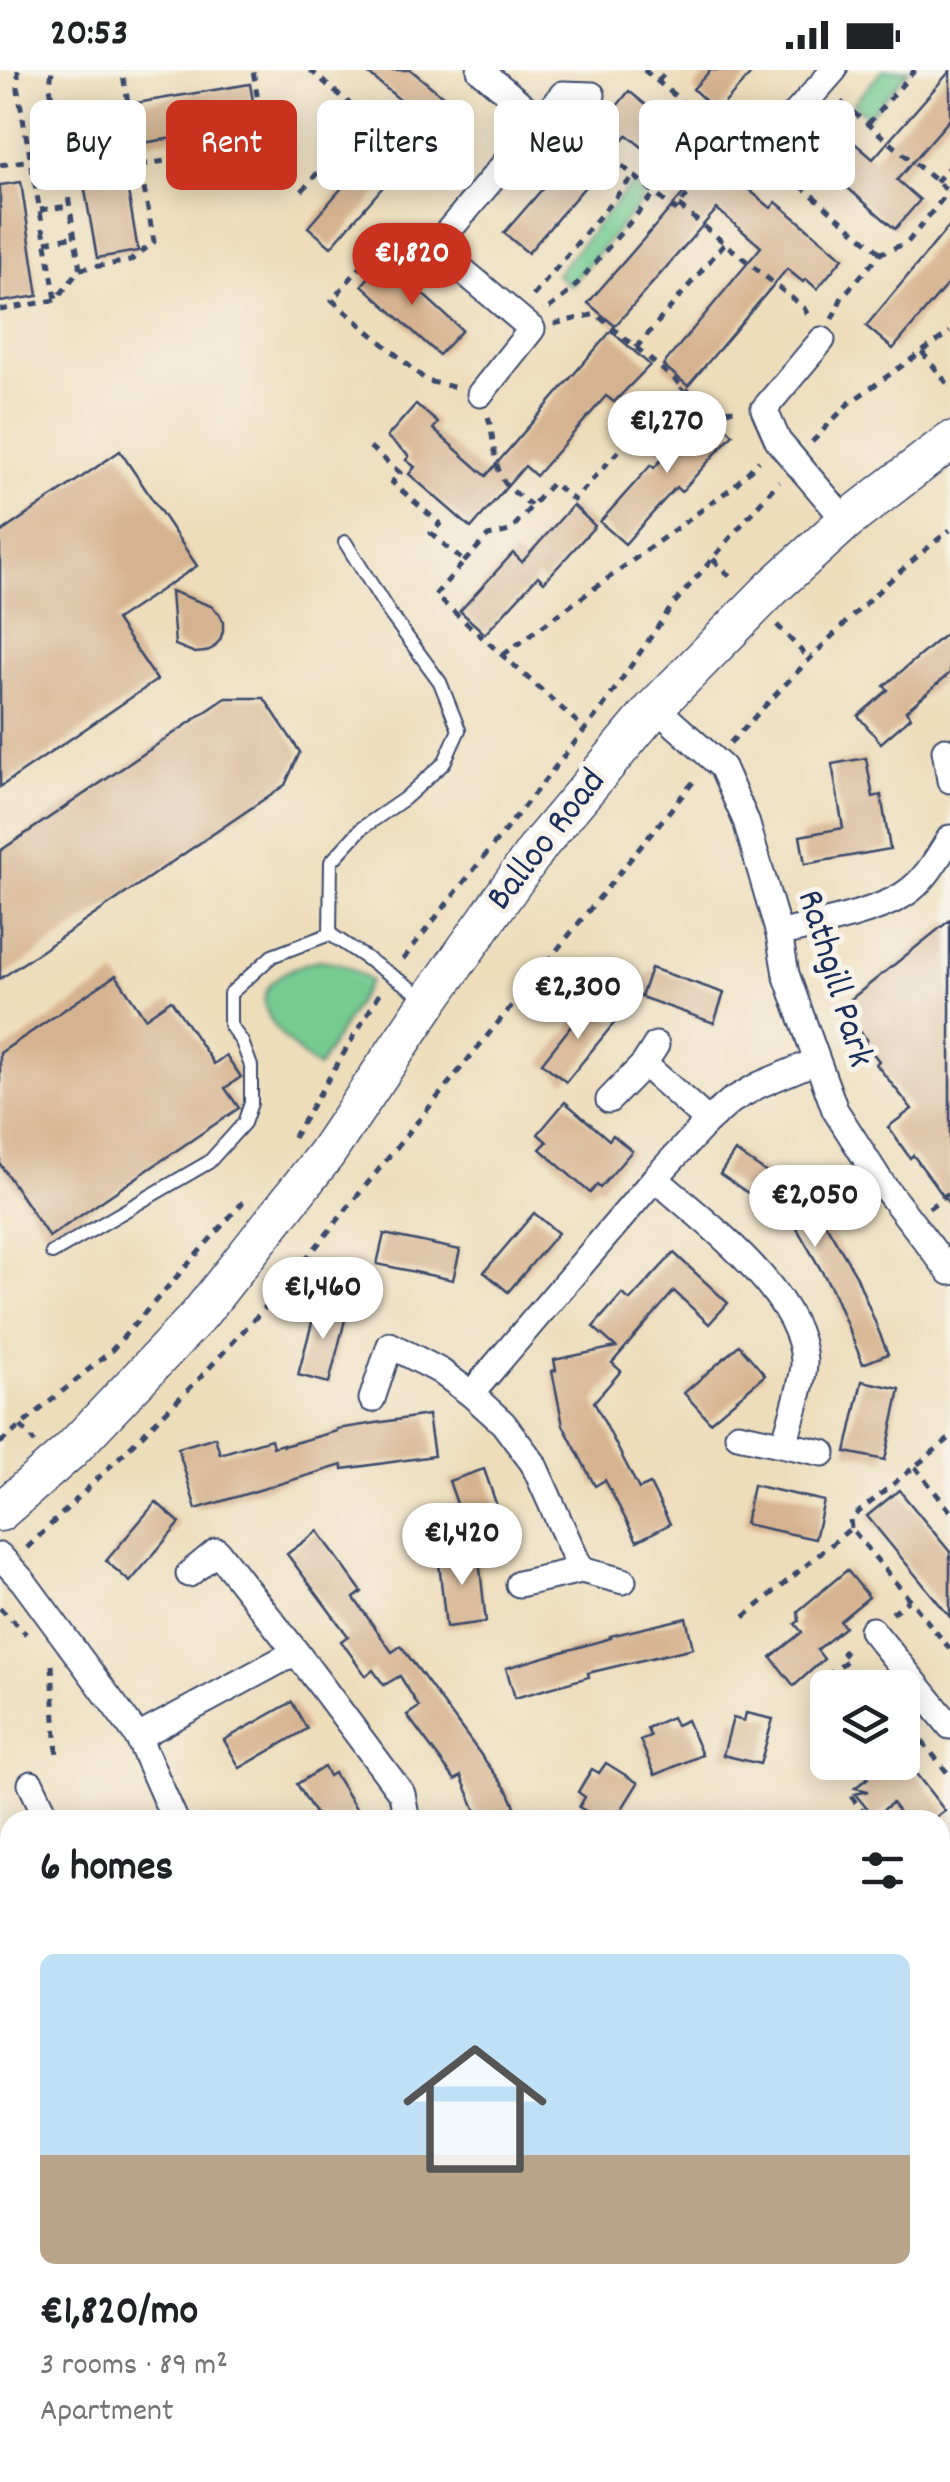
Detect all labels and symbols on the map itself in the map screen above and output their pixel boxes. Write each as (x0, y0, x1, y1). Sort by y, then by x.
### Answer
pin: €1,820 (331, 223, 493, 308)
pin: €1,270 (586, 391, 748, 476)
street label: Balloo Road (475, 758, 621, 924)
street label: Rathgill Park (780, 884, 886, 1074)
pin: €2,300 (497, 957, 659, 1042)
pin: €2,050 (734, 1165, 896, 1250)
pin: €1,460 (242, 1257, 404, 1342)
pin: €1,420 (381, 1503, 543, 1588)

